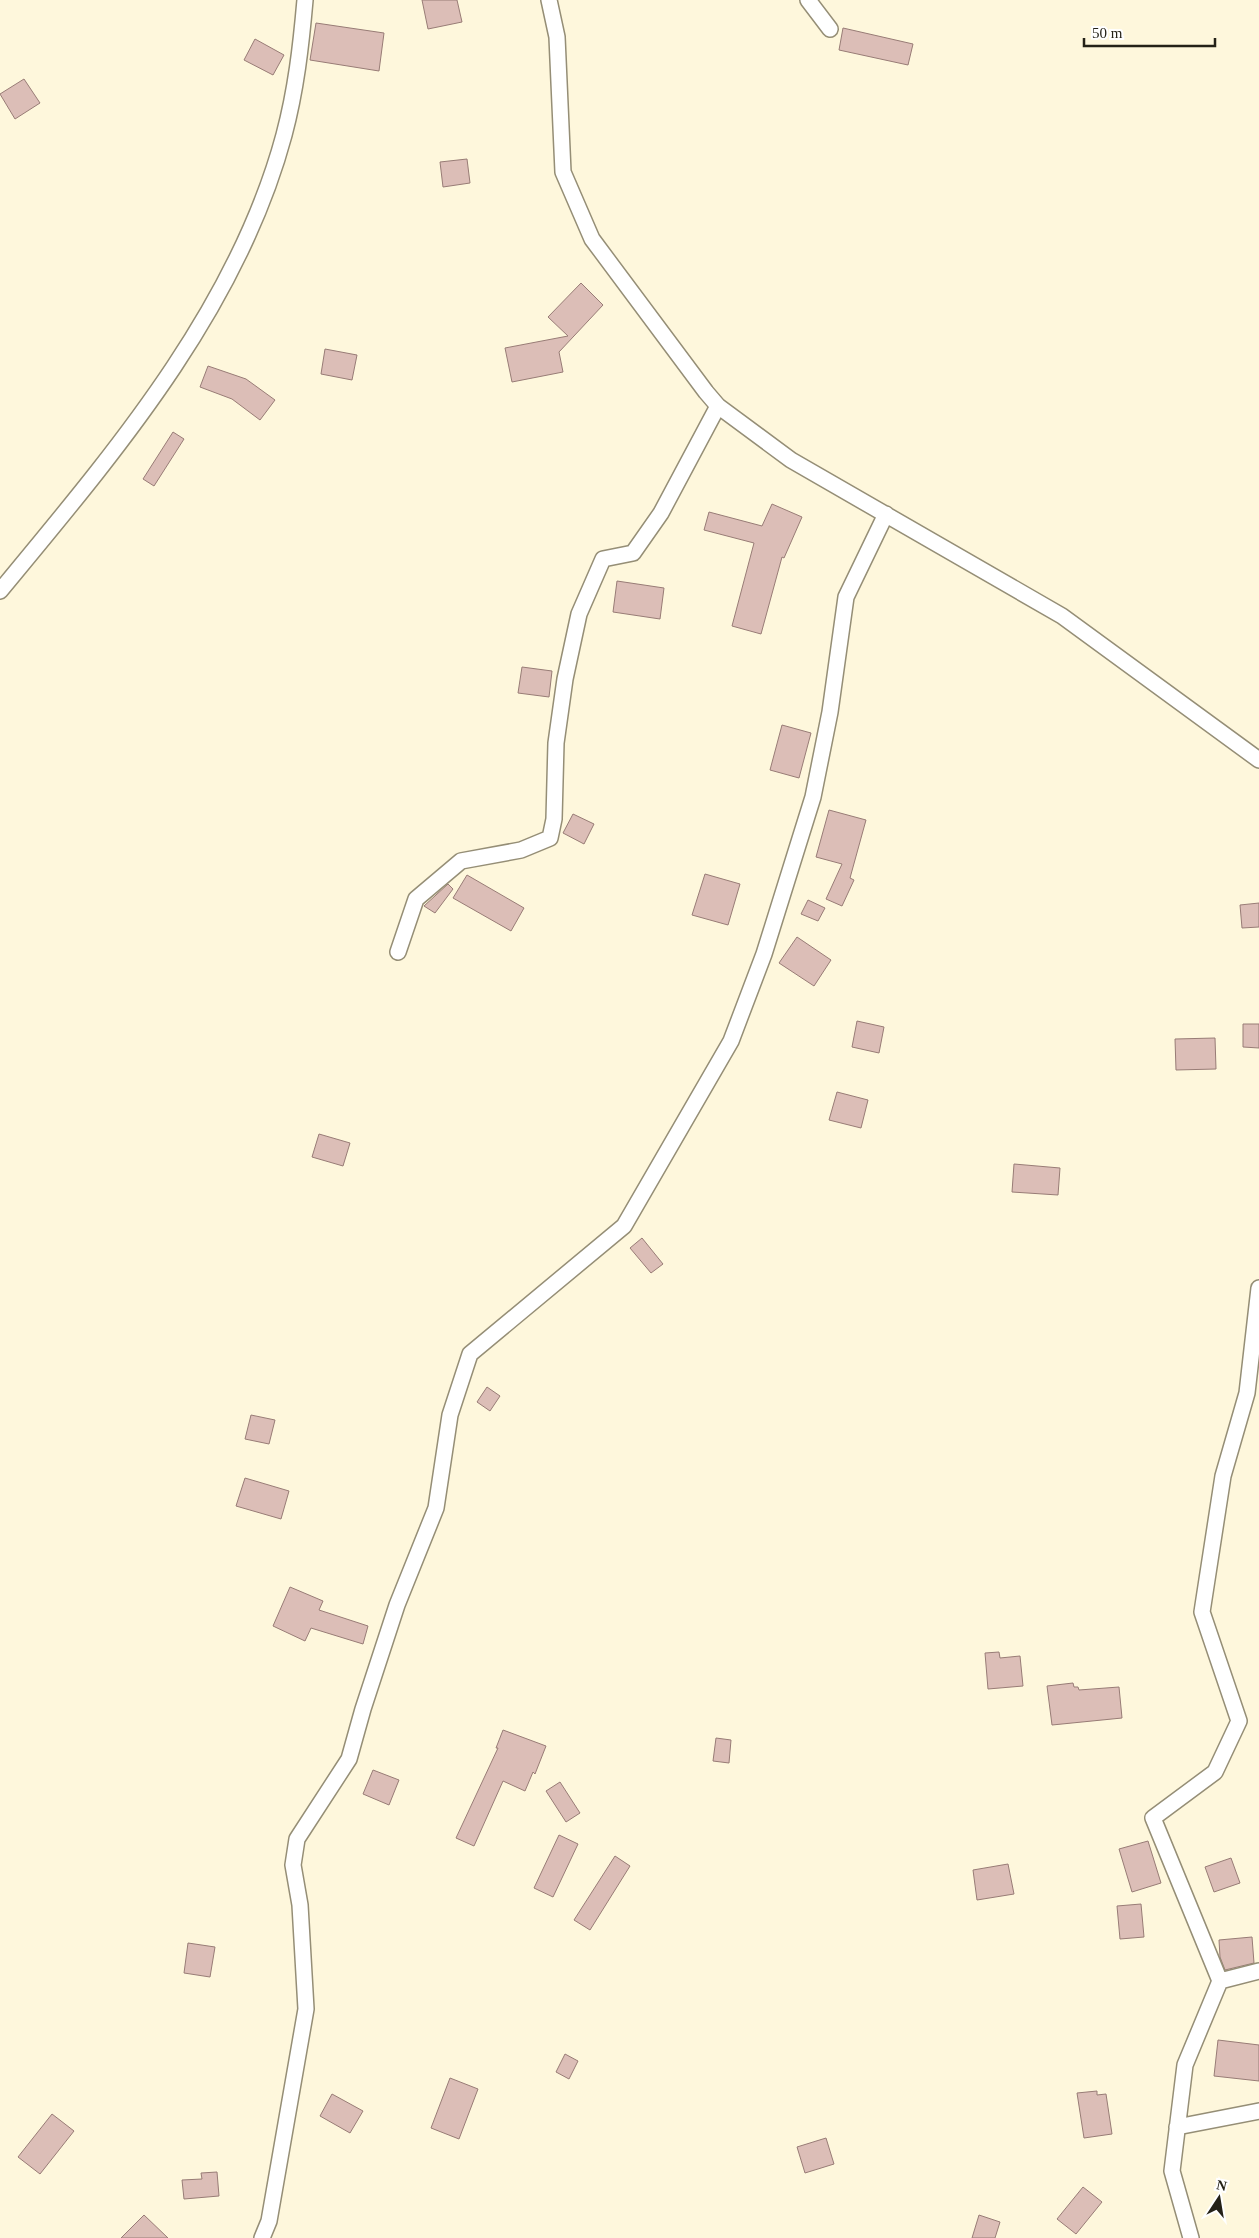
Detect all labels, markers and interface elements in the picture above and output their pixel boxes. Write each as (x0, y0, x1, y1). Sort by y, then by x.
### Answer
scale bar (1084, 15, 1215, 47)
text: 50 m (1092, 25, 1123, 41)
north arrow (1194, 2173, 1244, 2223)
text: N (1215, 2177, 1228, 2194)

